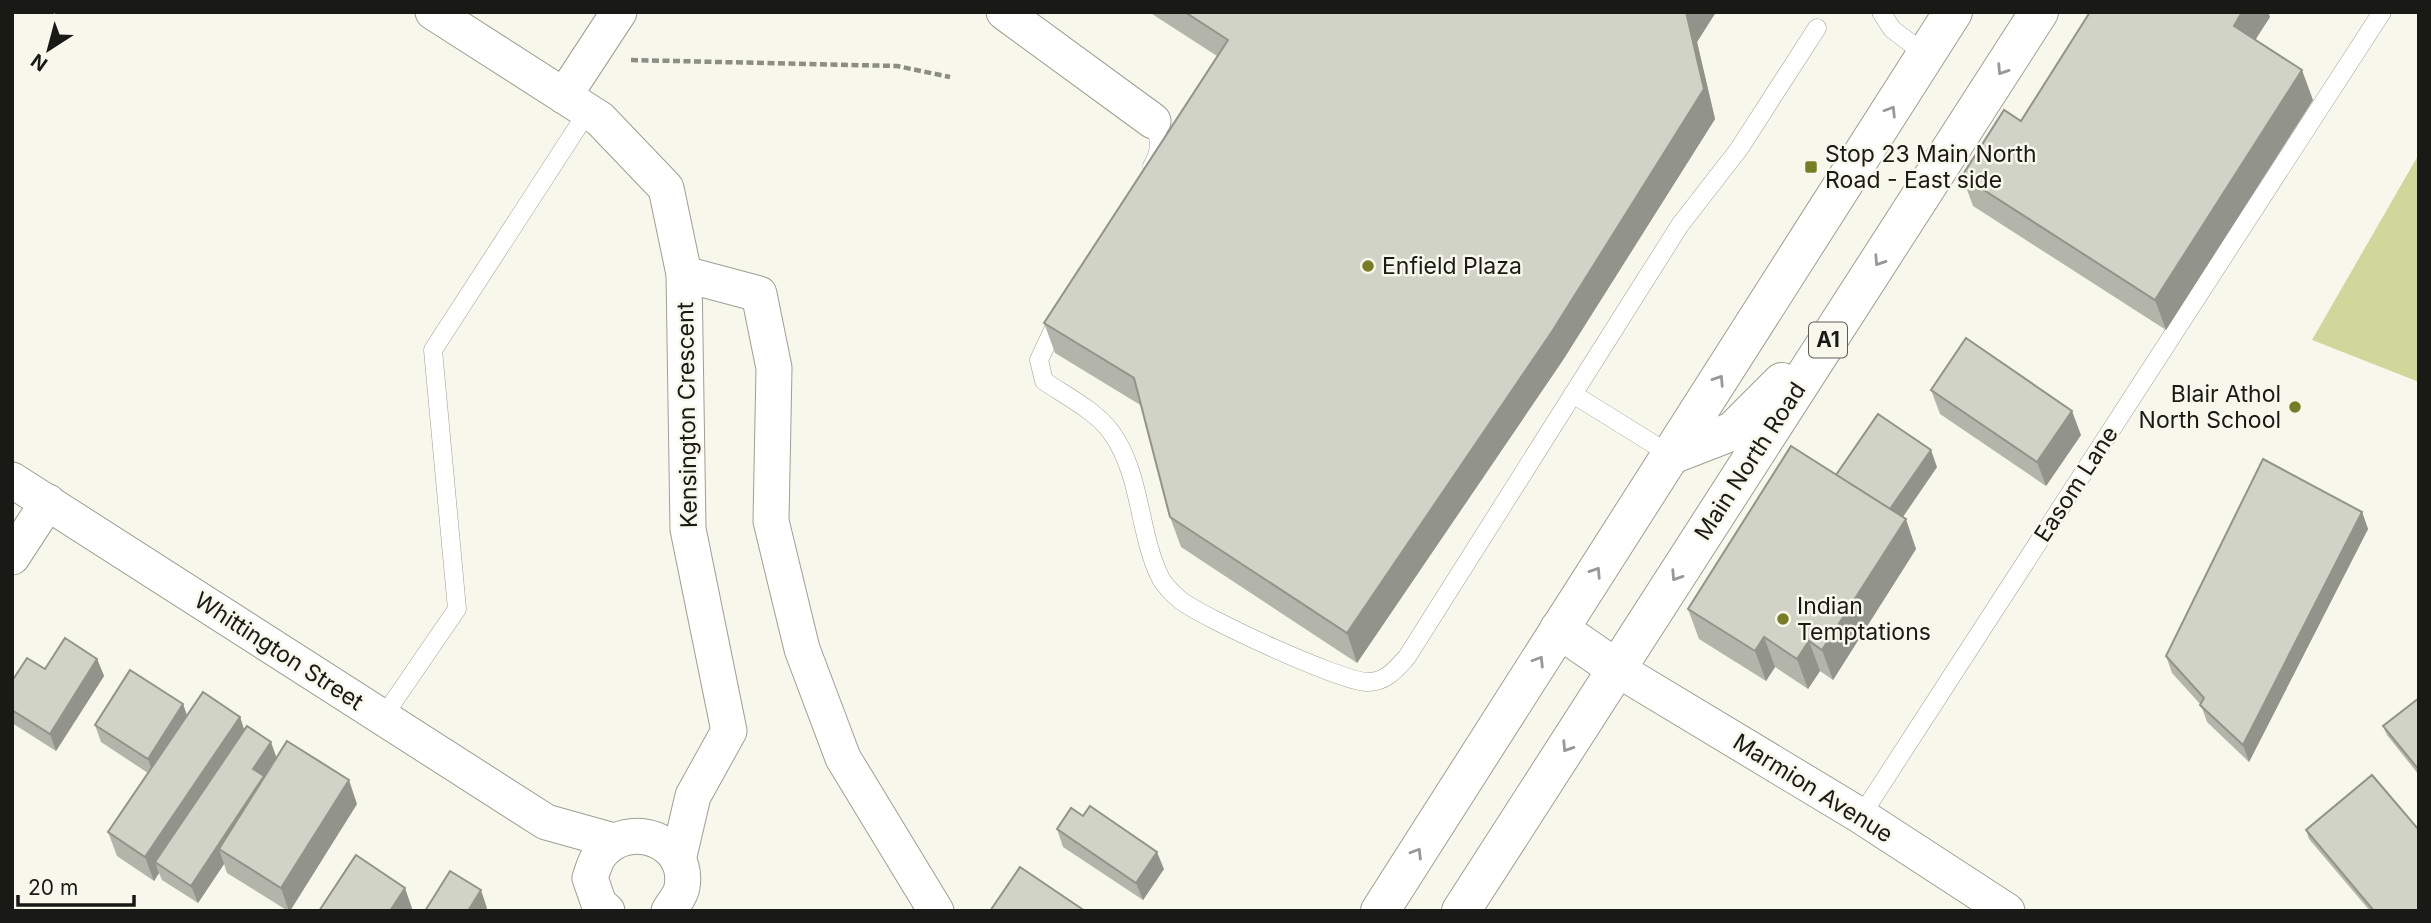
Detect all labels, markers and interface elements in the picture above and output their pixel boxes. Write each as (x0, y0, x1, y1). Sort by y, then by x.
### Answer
north arrow (14, 14, 84, 84)
text: N (27, 49, 52, 76)
one-way arrow (1997, 62, 2010, 75)
one-way arrow (1883, 106, 1896, 119)
place label: Stop 23 Main North Road - East side (1825, 140, 2037, 194)
marker: Stop 23 Main North Road - East side (1803, 159, 1819, 175)
place label: Enfield Plaza (1382, 252, 1522, 280)
one-way arrow (1874, 253, 1887, 266)
marker: Enfield Plaza (1360, 258, 1376, 274)
street label: Kensington Crescent (671, 301, 703, 528)
road number: A1 (1809, 322, 1847, 358)
one-way arrow (1711, 375, 1724, 388)
street label: Main North Road (1689, 377, 1811, 545)
place label: Blair Athol North School (2139, 380, 2281, 434)
marker: Blair Athol North School (2287, 399, 2303, 415)
street label: Easom Lane (2028, 421, 2124, 547)
one-way arrow (1588, 567, 1601, 580)
one-way arrow (1672, 568, 1685, 581)
street label: Whittington Street (189, 586, 369, 716)
place label: Indian Temptations (1797, 592, 1931, 646)
marker: Indian Temptations (1775, 611, 1791, 627)
one-way arrow (1531, 656, 1544, 669)
street label: Marmion Avenue (1728, 728, 1898, 848)
one-way arrow (1562, 739, 1575, 752)
one-way arrow (1409, 848, 1422, 861)
scale bar (18, 864, 133, 908)
text: 20 m (28, 875, 78, 900)

